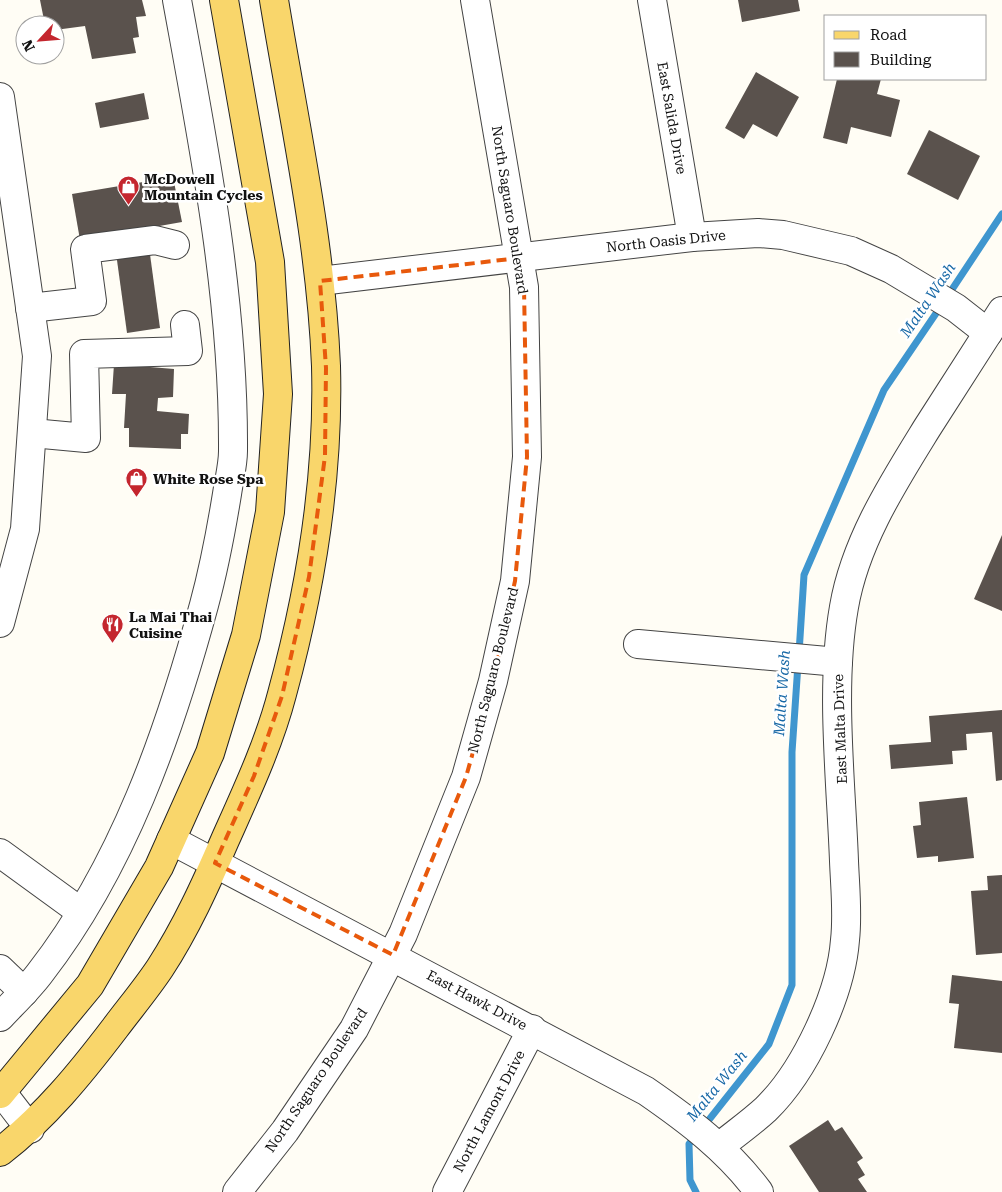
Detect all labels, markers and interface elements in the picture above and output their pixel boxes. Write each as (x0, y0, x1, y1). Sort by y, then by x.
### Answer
north arrow (15, 15, 65, 65)
legend (824, 15, 987, 80)
text: Road (870, 26, 907, 44)
text: N (19, 37, 38, 54)
text: Building (870, 51, 932, 69)
street label: East Salida Drive (654, 61, 690, 176)
street label: North Saguaro Boulevard (489, 125, 531, 295)
place label: McDowell Mountain Cycles (144, 171, 263, 203)
shop icon: McDowell Mountain Cycles (116, 175, 140, 206)
street label: North Oasis Drive (605, 227, 727, 255)
water label: Malta Wash (896, 259, 960, 342)
shop icon: White Rose Spa (125, 467, 149, 498)
place label: White Rose Spa (153, 471, 264, 487)
street label: North Saguaro Boulevard (465, 585, 521, 755)
place label: La Mai Thai Cuisine (129, 609, 213, 641)
restaurant icon: La Mai Thai Cuisine (101, 613, 125, 644)
water label: Malta Wash (770, 649, 794, 738)
street label: East Malta Drive (830, 673, 850, 784)
street label: East Hawk Drive (424, 967, 530, 1033)
street label: North Saguaro Boulevard (262, 1005, 370, 1155)
street label: North Lamont Drive (450, 1047, 528, 1175)
water label: Malta Wash (682, 1047, 751, 1126)

